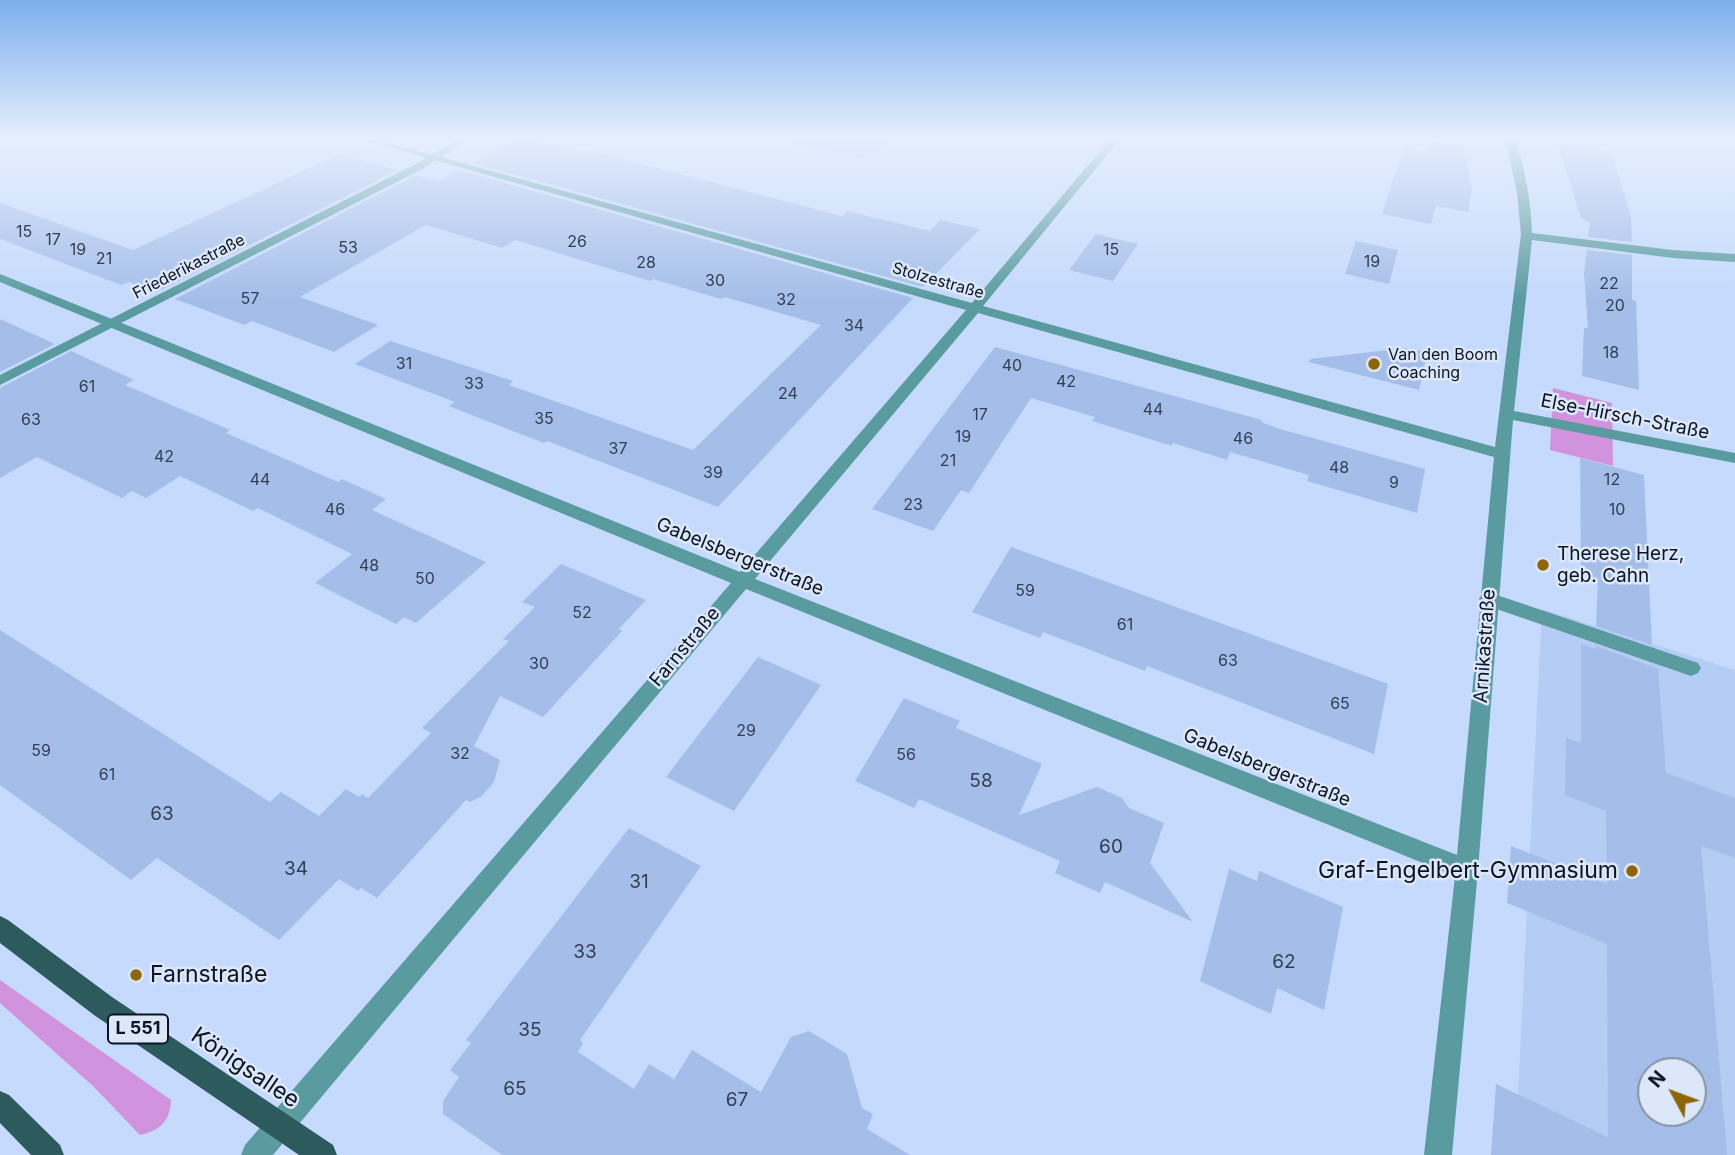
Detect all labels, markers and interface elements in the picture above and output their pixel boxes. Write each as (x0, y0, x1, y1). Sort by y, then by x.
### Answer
house number: 15 (16, 222, 32, 242)
house number: 17 (45, 230, 61, 250)
street label: Friederikastraße (130, 230, 248, 304)
house number: 26 (567, 232, 587, 252)
house number: 53 (338, 238, 358, 258)
house number: 19 (70, 240, 86, 260)
house number: 15 (1103, 240, 1119, 260)
house number: 21 (96, 249, 112, 269)
house number: 19 (1364, 252, 1380, 272)
house number: 28 (636, 253, 656, 273)
street label: Stolzestraße (890, 259, 986, 303)
house number: 30 (705, 271, 725, 291)
house number: 22 (1599, 274, 1619, 294)
house number: 57 (241, 289, 259, 309)
house number: 32 (776, 290, 796, 310)
house number: 20 (1605, 296, 1625, 316)
house number: 34 (844, 316, 864, 336)
house number: 18 (1603, 343, 1619, 363)
place label: Van den Boom Coaching (1388, 345, 1498, 383)
house number: 31 (396, 354, 412, 374)
house number: 40 (1002, 356, 1022, 376)
marker: Van den Boom Coaching (1366, 356, 1382, 372)
house number: 42 (1056, 372, 1076, 392)
house number: 33 (464, 374, 484, 394)
house number: 61 (79, 377, 95, 397)
house number: 24 (778, 384, 798, 404)
street label: Else-Hirsch-Straße (1539, 389, 1711, 445)
house number: 44 (1143, 400, 1163, 420)
house number: 17 (972, 405, 988, 425)
house number: 35 (534, 409, 554, 429)
house number: 63 (21, 410, 41, 430)
house number: 19 (955, 427, 971, 447)
house number: 46 (1233, 429, 1253, 449)
house number: 37 (609, 439, 627, 459)
house number: 42 (154, 447, 174, 467)
house number: 21 (940, 451, 956, 471)
house number: 48 (1329, 458, 1349, 478)
house number: 39 (703, 463, 723, 483)
house number: 44 (250, 470, 270, 490)
house number: 12 (1604, 470, 1620, 490)
house number: 9 (1389, 473, 1399, 493)
house number: 23 (903, 495, 923, 515)
house number: 46 (325, 500, 345, 520)
house number: 10 (1609, 500, 1625, 520)
street label: Gabelsbergerstraße (653, 513, 827, 601)
place label: Therese Herz, geb. Cahn (1557, 543, 1684, 587)
house number: 48 (359, 556, 379, 576)
marker: Therese Herz, geb. Cahn (1535, 557, 1551, 573)
house number: 50 (415, 569, 435, 589)
house number: 59 (1015, 581, 1035, 601)
street label: Arnikastraße (1470, 588, 1500, 704)
house number: 52 (572, 603, 592, 623)
street label: Farnstraße (645, 603, 725, 691)
house number: 61 (1117, 615, 1133, 635)
house number: 63 (1218, 651, 1238, 671)
house number: 30 (529, 654, 549, 674)
house number: 65 (1330, 694, 1350, 714)
house number: 29 (736, 721, 756, 741)
street label: Gabelsbergerstraße (1180, 724, 1354, 812)
house number: 59 (31, 741, 51, 761)
house number: 32 (450, 744, 470, 764)
house number: 56 (896, 745, 916, 765)
house number: 61 (99, 765, 115, 785)
house number: 58 (969, 770, 993, 792)
house number: 63 (150, 803, 174, 825)
house number: 60 (1099, 836, 1123, 858)
place label: Graf-Engelbert-Gymnasium (1318, 857, 1618, 885)
house number: 34 (284, 858, 308, 880)
marker: Graf-Engelbert-Gymnasium (1624, 863, 1640, 879)
house number: 31 (629, 871, 649, 893)
house number: 33 (573, 941, 597, 963)
house number: 62 (1272, 951, 1296, 973)
place label: Farnstraße (150, 961, 267, 989)
marker: Farnstraße (128, 967, 144, 983)
road number: L 551 (108, 1014, 168, 1044)
house number: 35 (518, 1019, 542, 1041)
street label: Königsallee (186, 1022, 304, 1114)
north arrow (1637, 1057, 1707, 1127)
text: N (1644, 1066, 1671, 1092)
house number: 65 (503, 1078, 527, 1100)
house number: 67 (726, 1089, 748, 1111)

